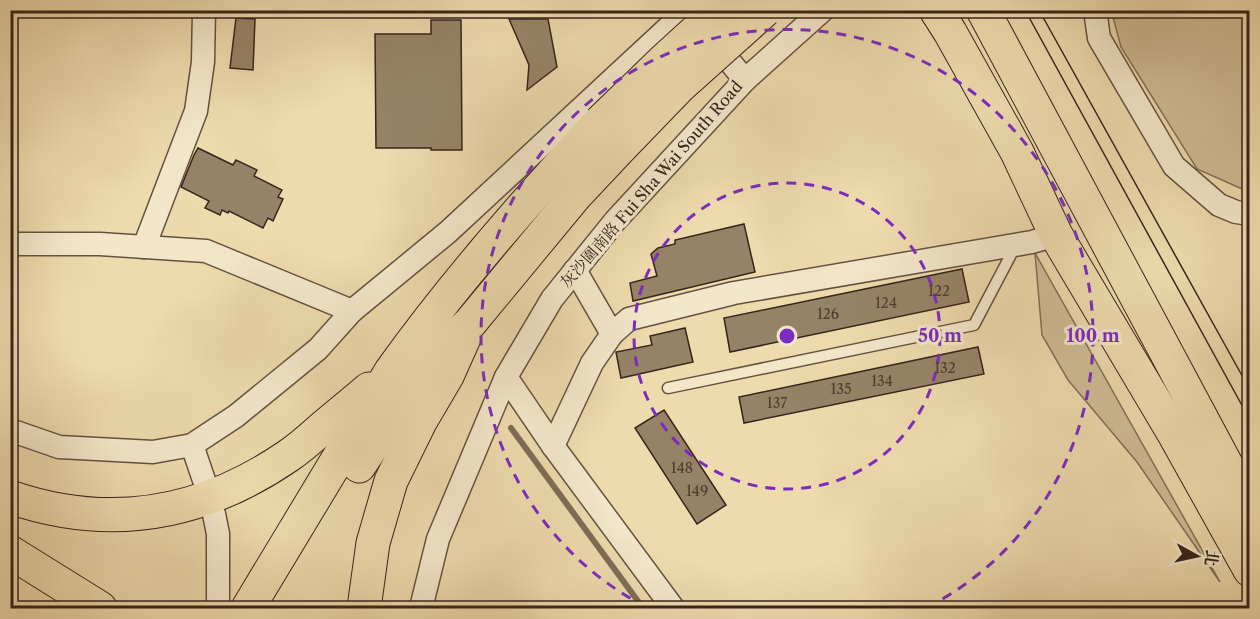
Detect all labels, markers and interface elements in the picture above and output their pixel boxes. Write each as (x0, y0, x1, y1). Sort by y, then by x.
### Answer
street label: 灰沙圍南路 Fui Sha Wai South Road (556, 76, 746, 292)
house number: 122 (928, 282, 950, 300)
house number: 124 (875, 294, 897, 312)
house number: 126 (817, 305, 839, 323)
text: 50 m (918, 325, 962, 347)
text: 100 m (1066, 325, 1120, 347)
centre of rings (777, 326, 797, 346)
house number: 132 (934, 359, 956, 377)
house number: 134 (871, 372, 893, 390)
house number: 135 (830, 380, 852, 398)
house number: 137 (767, 394, 787, 412)
house number: 148 (671, 459, 693, 477)
house number: 149 (686, 482, 708, 500)
north arrow (1167, 526, 1227, 586)
text: 北 (1201, 549, 1223, 567)

